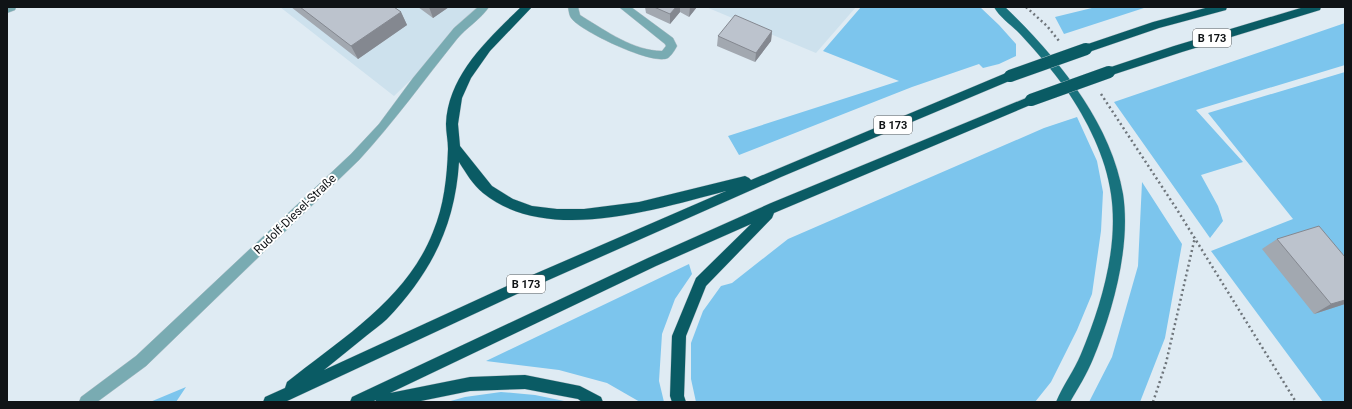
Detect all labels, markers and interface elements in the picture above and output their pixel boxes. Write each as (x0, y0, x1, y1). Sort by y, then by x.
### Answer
road number: B 173 (1193, 29, 1231, 47)
road number: B 173 (874, 116, 912, 134)
street label: Rudolf-Diesel-Straße (251, 171, 339, 257)
road number: B 173 (507, 275, 545, 293)

